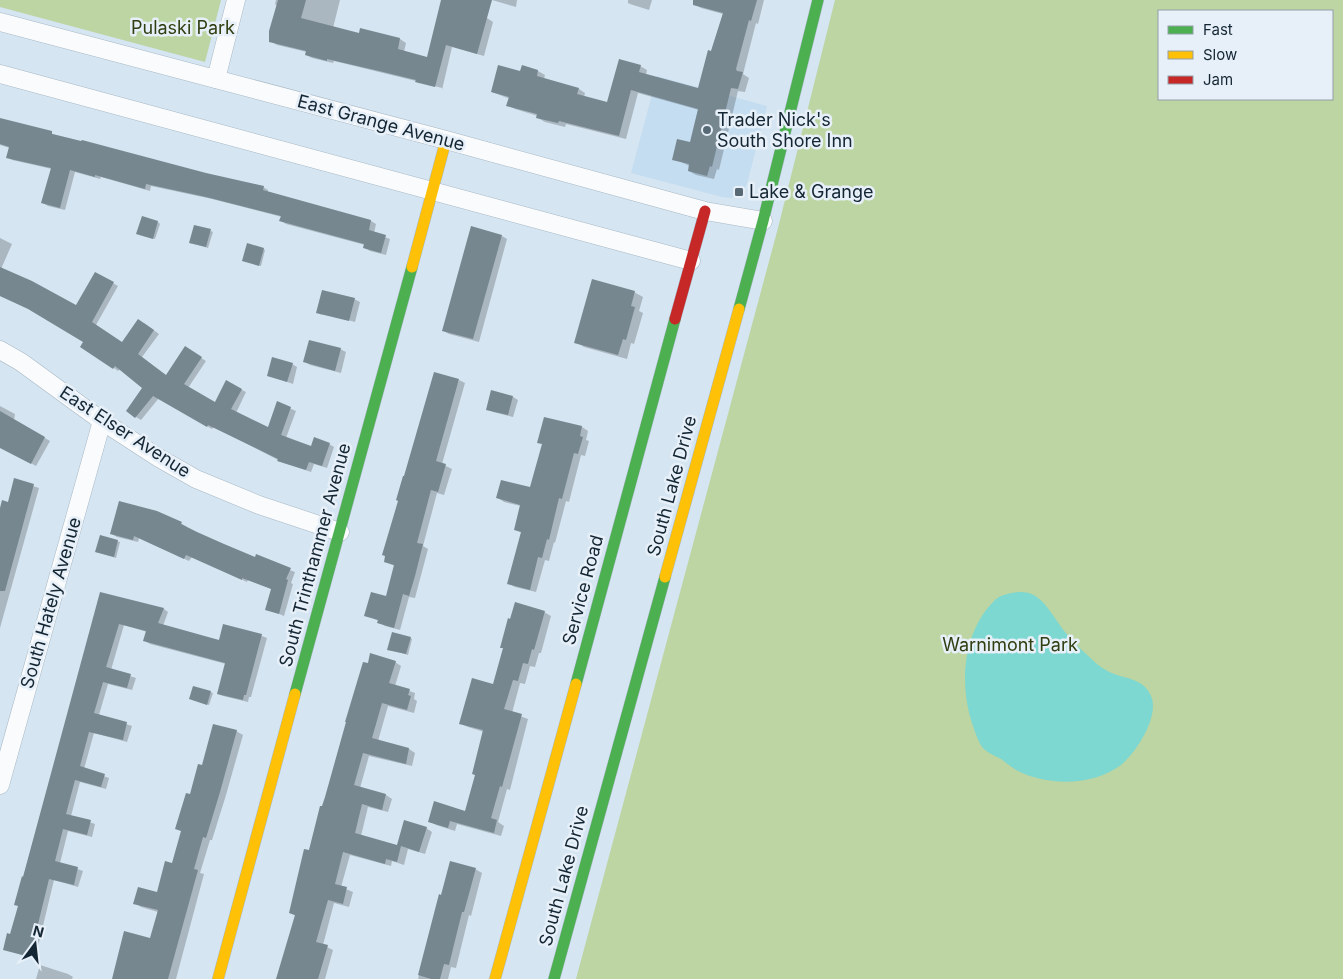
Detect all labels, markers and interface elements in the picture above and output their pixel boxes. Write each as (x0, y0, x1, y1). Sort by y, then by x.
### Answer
legend (1158, 10, 1333, 100)
park label: Pulaski Park (131, 17, 235, 38)
text: Fast (1203, 20, 1233, 39)
text: Slow (1203, 45, 1237, 64)
text: Jam (1203, 70, 1233, 89)
street label: East Grange Avenue (295, 90, 467, 155)
place label: Trader Nick's South Shore Inn (717, 109, 853, 151)
marker: Trader Nick's South Shore Inn (701, 124, 713, 136)
place label: Lake & Grange (749, 181, 873, 202)
marker: Lake & Grange (733, 186, 745, 198)
street label: East Elser Avenue (56, 381, 195, 482)
street label: South Lake Drive (643, 413, 700, 558)
street label: South Trinthammer Avenue (274, 441, 355, 669)
street label: South Hately Avenue (16, 515, 85, 691)
street label: Service Road (558, 533, 607, 647)
park label: Warnimont Park (942, 634, 1078, 655)
street label: South Lake Drive (535, 803, 592, 948)
north arrow (10, 919, 60, 969)
text: N (31, 921, 46, 941)

